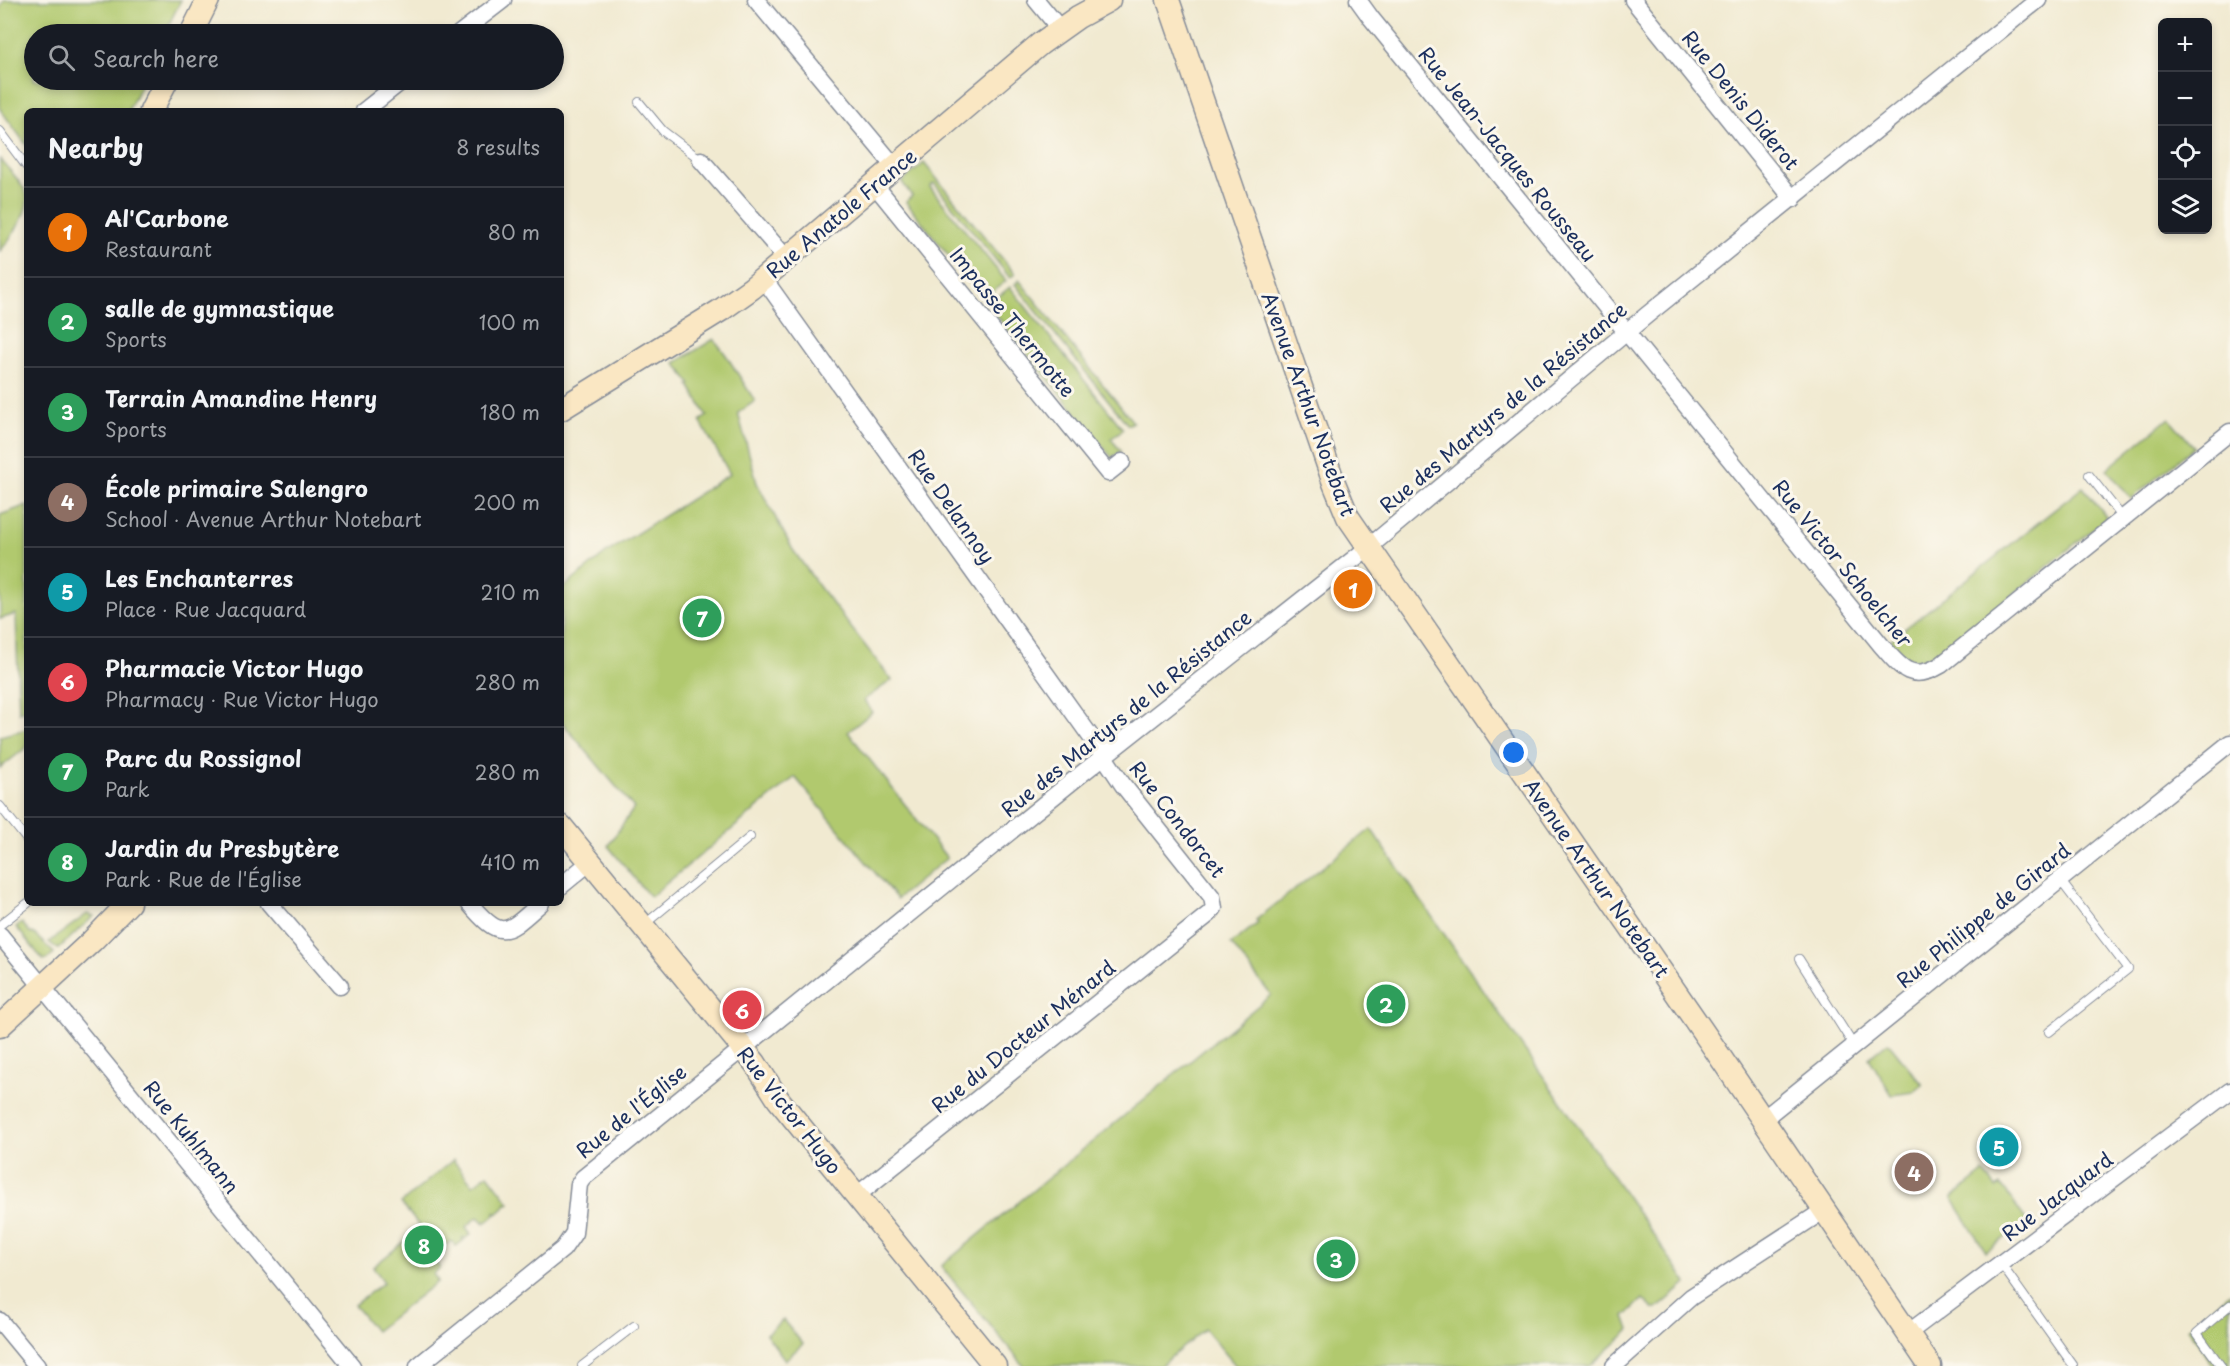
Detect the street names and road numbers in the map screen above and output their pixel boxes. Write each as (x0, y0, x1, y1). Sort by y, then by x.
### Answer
street label: Rue Denis Diderot (1675, 24, 1807, 176)
street label: Rue Jean-Jacques Rousseau (1412, 40, 1604, 268)
street label: Rue Anatole France (759, 141, 923, 285)
street label: Impasse Thermotte (943, 241, 1083, 403)
street label: Avenue Arthur Notebart (1254, 288, 1364, 520)
street label: Rue des Martyrs de la Résistance (1373, 294, 1633, 520)
street label: Rue Delannoy (901, 443, 1003, 569)
street label: Rue Victor Schoelcher (1766, 473, 1920, 654)
street label: Rue des Martyrs de la Résistance (994, 602, 1258, 824)
street label: Rue Condorcet (1123, 754, 1233, 884)
street label: Avenue Arthur Notebart (1517, 772, 1677, 984)
street label: Rue Philippe de Girard (1889, 835, 2077, 995)
street label: Rue du Docteur Ménard (925, 952, 1121, 1120)
street label: Rue Victor Hugo (731, 1040, 849, 1180)
street label: Rue de l'Église (569, 1057, 693, 1165)
street label: Rue Kuhlmann (137, 1074, 247, 1200)
street label: Rue Jacquard (1995, 1144, 2119, 1248)

